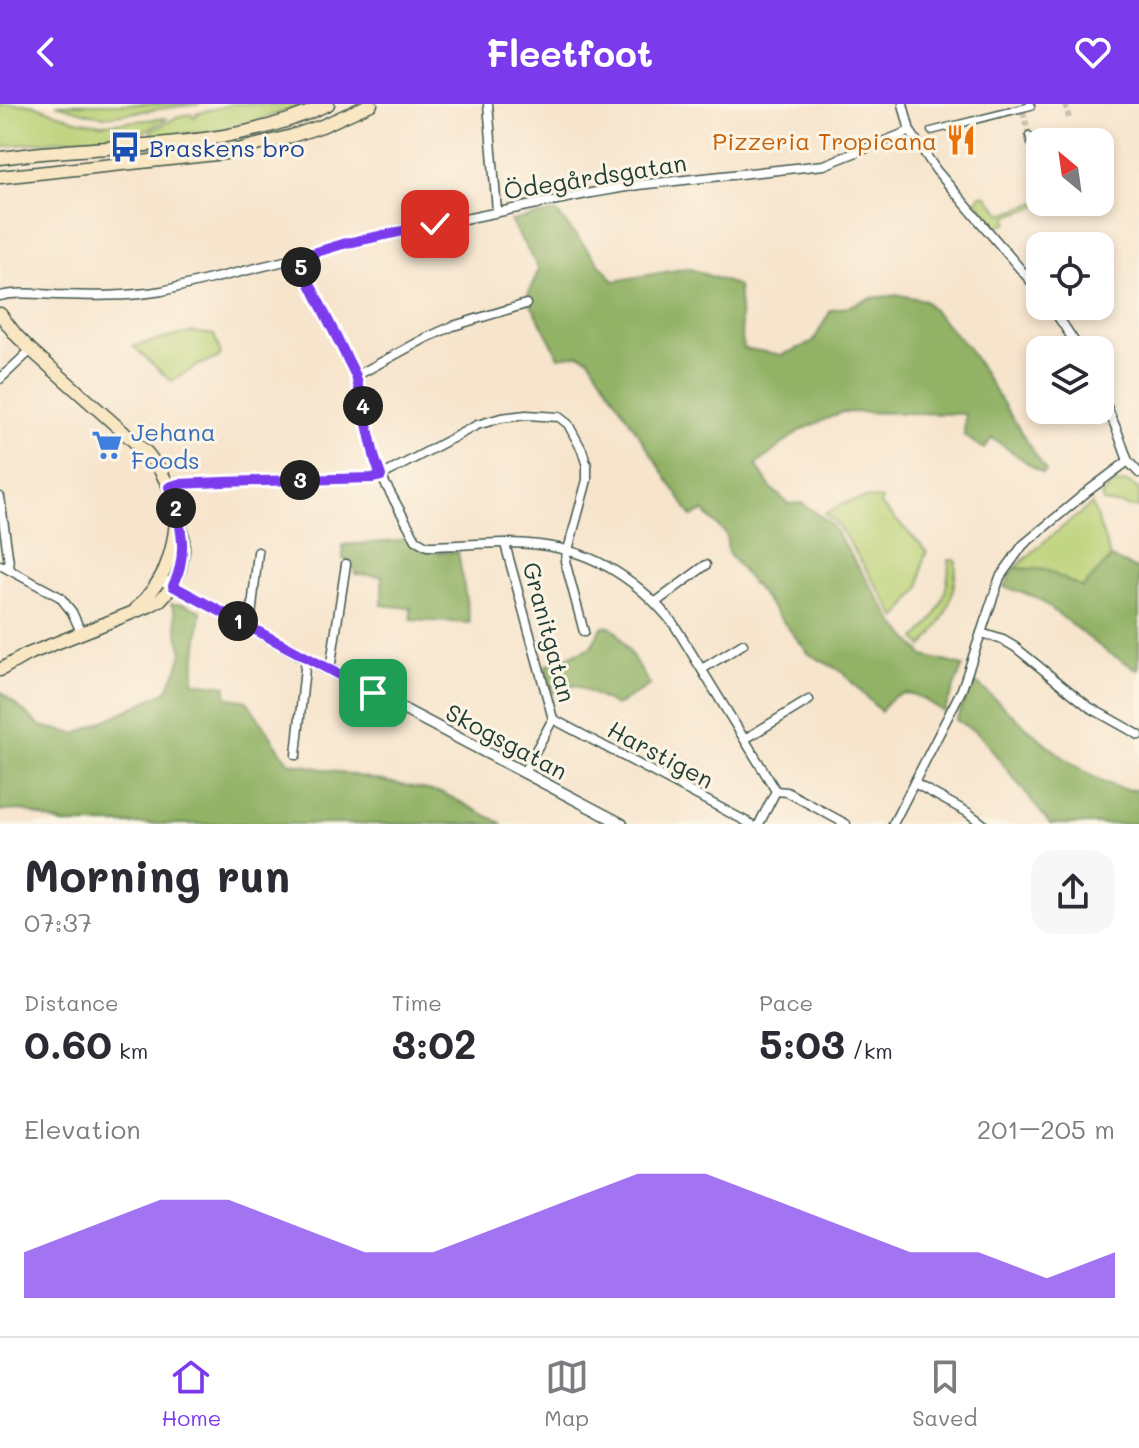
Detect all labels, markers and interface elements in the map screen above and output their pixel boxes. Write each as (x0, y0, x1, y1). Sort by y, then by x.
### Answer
text: Fleetfoot (486, 29, 653, 76)
icon: back (24, 30, 68, 74)
icon: heart (1071, 30, 1115, 74)
restaurant icon: Pizzeria Tropicana (944, 123, 978, 157)
place label: Pizzeria Tropicana (712, 125, 937, 156)
north arrow (1026, 128, 1114, 216)
map controls (1026, 128, 1114, 424)
bus stop icon: Braskens bro (108, 130, 142, 164)
place label: Braskens bro (149, 132, 304, 163)
street label: Ödegårdsgatan (501, 146, 689, 206)
pin (401, 190, 469, 258)
icon: check (413, 202, 457, 246)
button: locate (1026, 232, 1114, 320)
pin: 5 (281, 247, 321, 287)
text: 5 (295, 252, 307, 281)
button: layers (1026, 336, 1114, 424)
pin: 4 (343, 386, 383, 426)
text: 4 (356, 391, 370, 420)
place label: Jehana Foods (131, 416, 216, 475)
supermarket icon: Jehana Foods (90, 428, 124, 462)
pin: 3 (280, 460, 320, 500)
text: 3 (293, 465, 307, 494)
pin: 2 (156, 488, 196, 528)
text: 2 (170, 493, 182, 522)
street label: Granitgatan (516, 559, 584, 705)
pin: 1 (218, 601, 258, 641)
text: 1 (233, 606, 243, 635)
pin (339, 659, 407, 727)
icon: arrive (351, 671, 395, 715)
street label: Skogsgatan (441, 696, 573, 786)
street label: Harstigen (603, 713, 719, 795)
text: Morning run (24, 846, 290, 903)
button: share (1031, 850, 1115, 934)
text: 07:37 (24, 905, 92, 939)
text: Distance (24, 988, 119, 1017)
text: Time (392, 988, 442, 1017)
text: Pace (759, 988, 813, 1017)
text: 0.60 (24, 1017, 112, 1069)
text: 3:02 (392, 1017, 476, 1069)
text: 5:03 (759, 1017, 845, 1069)
text: km (112, 1036, 148, 1065)
text: /km (845, 1036, 893, 1065)
text: Elevation (24, 1112, 141, 1146)
text: 201–205 m (977, 1112, 1115, 1146)
tab: Home (161, 1355, 221, 1432)
tab: Map (544, 1355, 589, 1432)
tab: Saved (912, 1355, 977, 1432)

